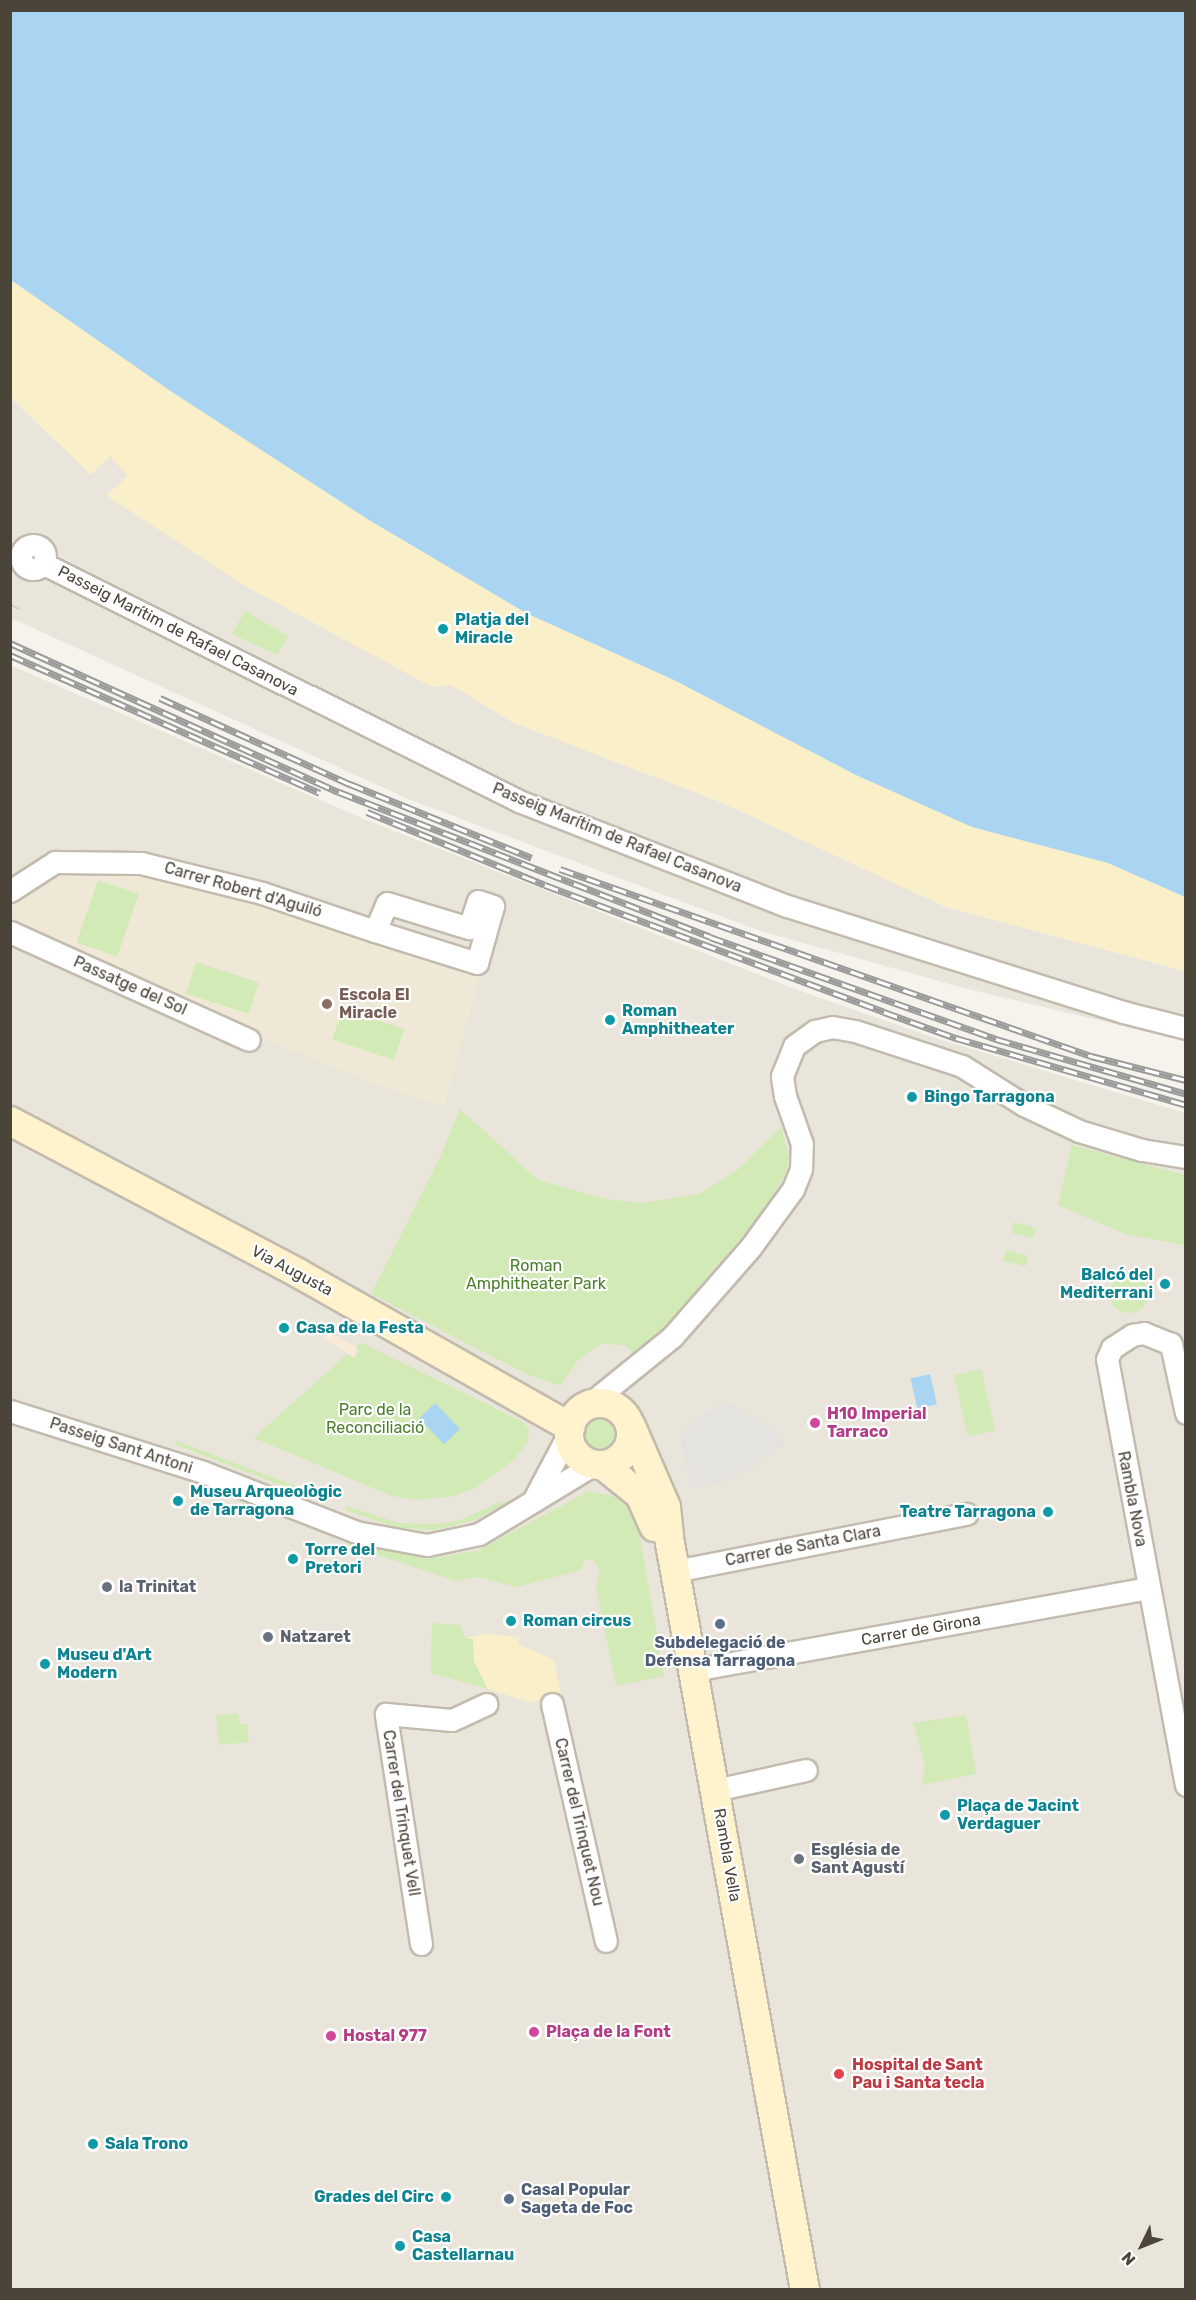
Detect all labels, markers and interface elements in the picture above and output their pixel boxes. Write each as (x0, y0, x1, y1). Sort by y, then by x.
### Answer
street label: Passeig Marítim de Rafael Casanova (55, 562, 301, 700)
place label: Platja del Miracle (455, 610, 529, 648)
marker: Platja del Miracle (436, 622, 450, 636)
street label: Passeig Marítim de Rafael Casanova (490, 779, 744, 897)
street label: Carrer Robert d'Aguiló (162, 858, 324, 922)
street label: Passatge del Sol (70, 952, 190, 1020)
place label: Escola El Miracle (339, 985, 410, 1023)
marker: Escola El Miracle (320, 997, 334, 1011)
place label: Roman Amphitheater (622, 1001, 734, 1039)
marker: Roman Amphitheater (603, 1013, 617, 1027)
place label: Bingo Tarragona (924, 1087, 1055, 1107)
marker: Bingo Tarragona (905, 1090, 919, 1104)
street label: Via Augusta (248, 1241, 336, 1301)
park label: Roman Amphitheater Park (466, 1256, 606, 1294)
place label: Balcó del Mediterrani (1060, 1265, 1153, 1303)
marker: Balcó del Mediterrani (1158, 1277, 1172, 1291)
place label: Casa de la Festa (296, 1318, 424, 1338)
marker: Casa de la Festa (277, 1321, 291, 1335)
park label: Parc de la Reconciliació (326, 1400, 424, 1438)
place label: H10 Imperial Tarraco (827, 1404, 926, 1442)
street label: Passeig Sant Antoni (47, 1414, 195, 1478)
marker: H10 Imperial Tarraco (808, 1416, 822, 1430)
street label: Rambla Nova (1113, 1450, 1151, 1548)
place label: Museu Arqueològic de Tarragona (190, 1482, 342, 1520)
marker: Museu Arqueològic de Tarragona (171, 1494, 185, 1508)
place label: Teatre Tarragona (899, 1502, 1036, 1522)
marker: Teatre Tarragona (1041, 1505, 1055, 1519)
street label: Carrer de Santa Clara (723, 1521, 883, 1571)
place label: Torre del Pretori (305, 1540, 375, 1578)
marker: Torre del Pretori (286, 1552, 300, 1566)
place label: la Trinitat (119, 1577, 197, 1597)
marker: la Trinitat (100, 1580, 114, 1594)
street label: Carrer de Girona (860, 1610, 982, 1650)
place label: Roman circus (523, 1611, 631, 1631)
marker: Roman circus (504, 1614, 518, 1628)
marker: Subdelegació de Defensa Tarragona (713, 1617, 727, 1631)
place label: Natzaret (280, 1627, 351, 1647)
marker: Natzaret (261, 1630, 275, 1644)
place label: Subdelegació de Defensa Tarragona (645, 1633, 795, 1671)
place label: Museu d'Art Modern (57, 1645, 152, 1683)
marker: Museu d'Art Modern (38, 1657, 52, 1671)
street label: Carrer del Trinquet Vell (378, 1728, 424, 1898)
street label: Carrer del Trinquet Nou (550, 1736, 608, 1908)
place label: Plaça de Jacint Verdaguer (957, 1796, 1079, 1834)
street label: Rambla Vella (709, 1807, 745, 1903)
marker: Plaça de Jacint Verdaguer (938, 1808, 952, 1822)
place label: Església de Sant Agustí (811, 1840, 905, 1878)
marker: Església de Sant Agustí (792, 1852, 806, 1866)
place label: Plaça de la Font (546, 2022, 671, 2042)
marker: Plaça de la Font (527, 2025, 541, 2039)
place label: Hostal 977 (343, 2026, 427, 2046)
marker: Hostal 977 (324, 2029, 338, 2043)
place label: Hospital de Sant Pau i Santa tecla (852, 2055, 985, 2093)
marker: Hospital de Sant Pau i Santa tecla (830, 2065, 848, 2083)
place label: Sala Trono (105, 2134, 189, 2154)
marker: Sala Trono (86, 2137, 100, 2151)
place label: Casal Popular Sageta de Foc (521, 2180, 633, 2218)
place label: Grades del Circ (314, 2187, 434, 2207)
marker: Grades del Circ (439, 2190, 453, 2204)
marker: Casal Popular Sageta de Foc (502, 2192, 516, 2206)
north arrow (1112, 2216, 1172, 2276)
place label: Casa Castellarnau (412, 2227, 514, 2265)
marker: Casa Castellarnau (393, 2239, 407, 2253)
text: N (1118, 2248, 1139, 2269)

